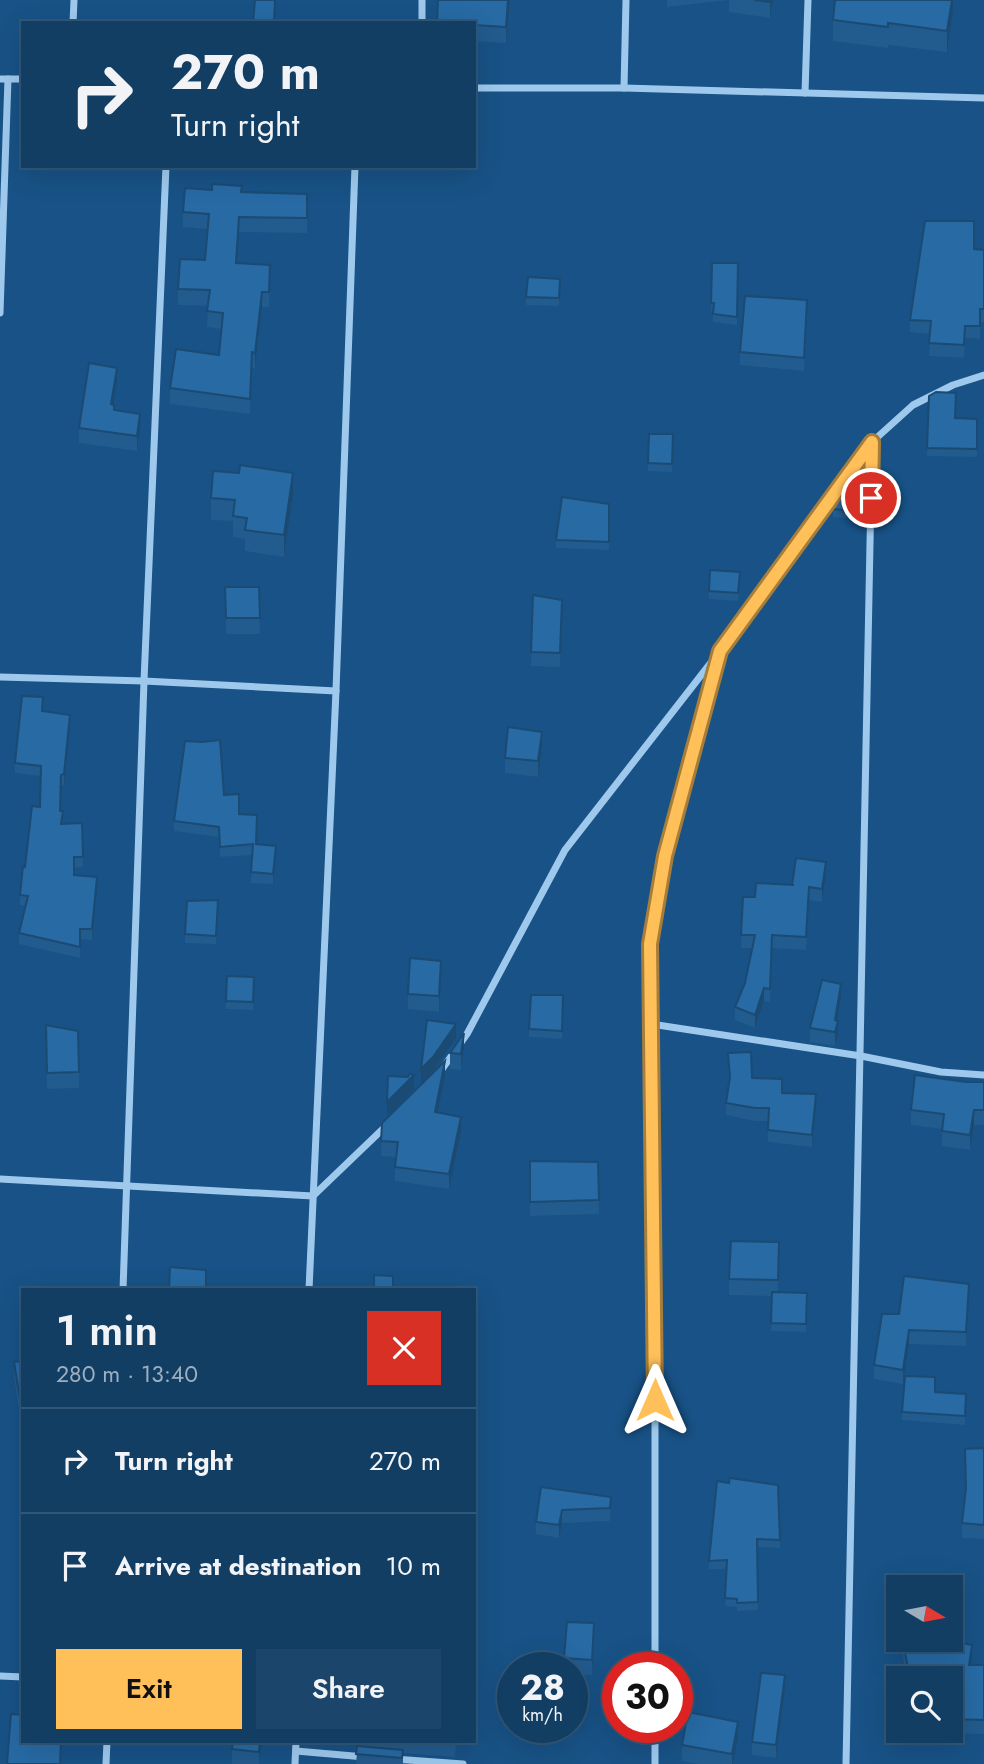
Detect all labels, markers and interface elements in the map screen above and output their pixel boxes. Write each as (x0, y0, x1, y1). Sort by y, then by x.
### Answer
text: 270 m (171, 37, 320, 107)
icon: right (56, 49, 147, 140)
text: Turn right (171, 102, 300, 148)
pin (841, 468, 901, 528)
icon: arrive (852, 479, 890, 517)
text: 1 min (56, 1300, 158, 1361)
button: close (367, 1311, 441, 1385)
text: 280 m · 13:40 (56, 1357, 198, 1391)
position arrow (618, 1363, 692, 1437)
icon: right (56, 1442, 94, 1480)
text: Turn right (115, 1442, 233, 1480)
text: 270 m (369, 1442, 441, 1480)
icon: arrive (56, 1547, 94, 1585)
text: Arrive at destination (115, 1547, 362, 1585)
text: 10 m (386, 1547, 441, 1585)
north arrow (886, 1575, 962, 1652)
map controls (886, 1575, 963, 1743)
button: Exit (56, 1649, 242, 1729)
button: Share (256, 1649, 441, 1729)
speed limit sign: 30 (602, 1652, 693, 1743)
text: 28 (520, 1663, 565, 1713)
button: search (886, 1666, 963, 1743)
text: km/h (522, 1702, 563, 1728)

